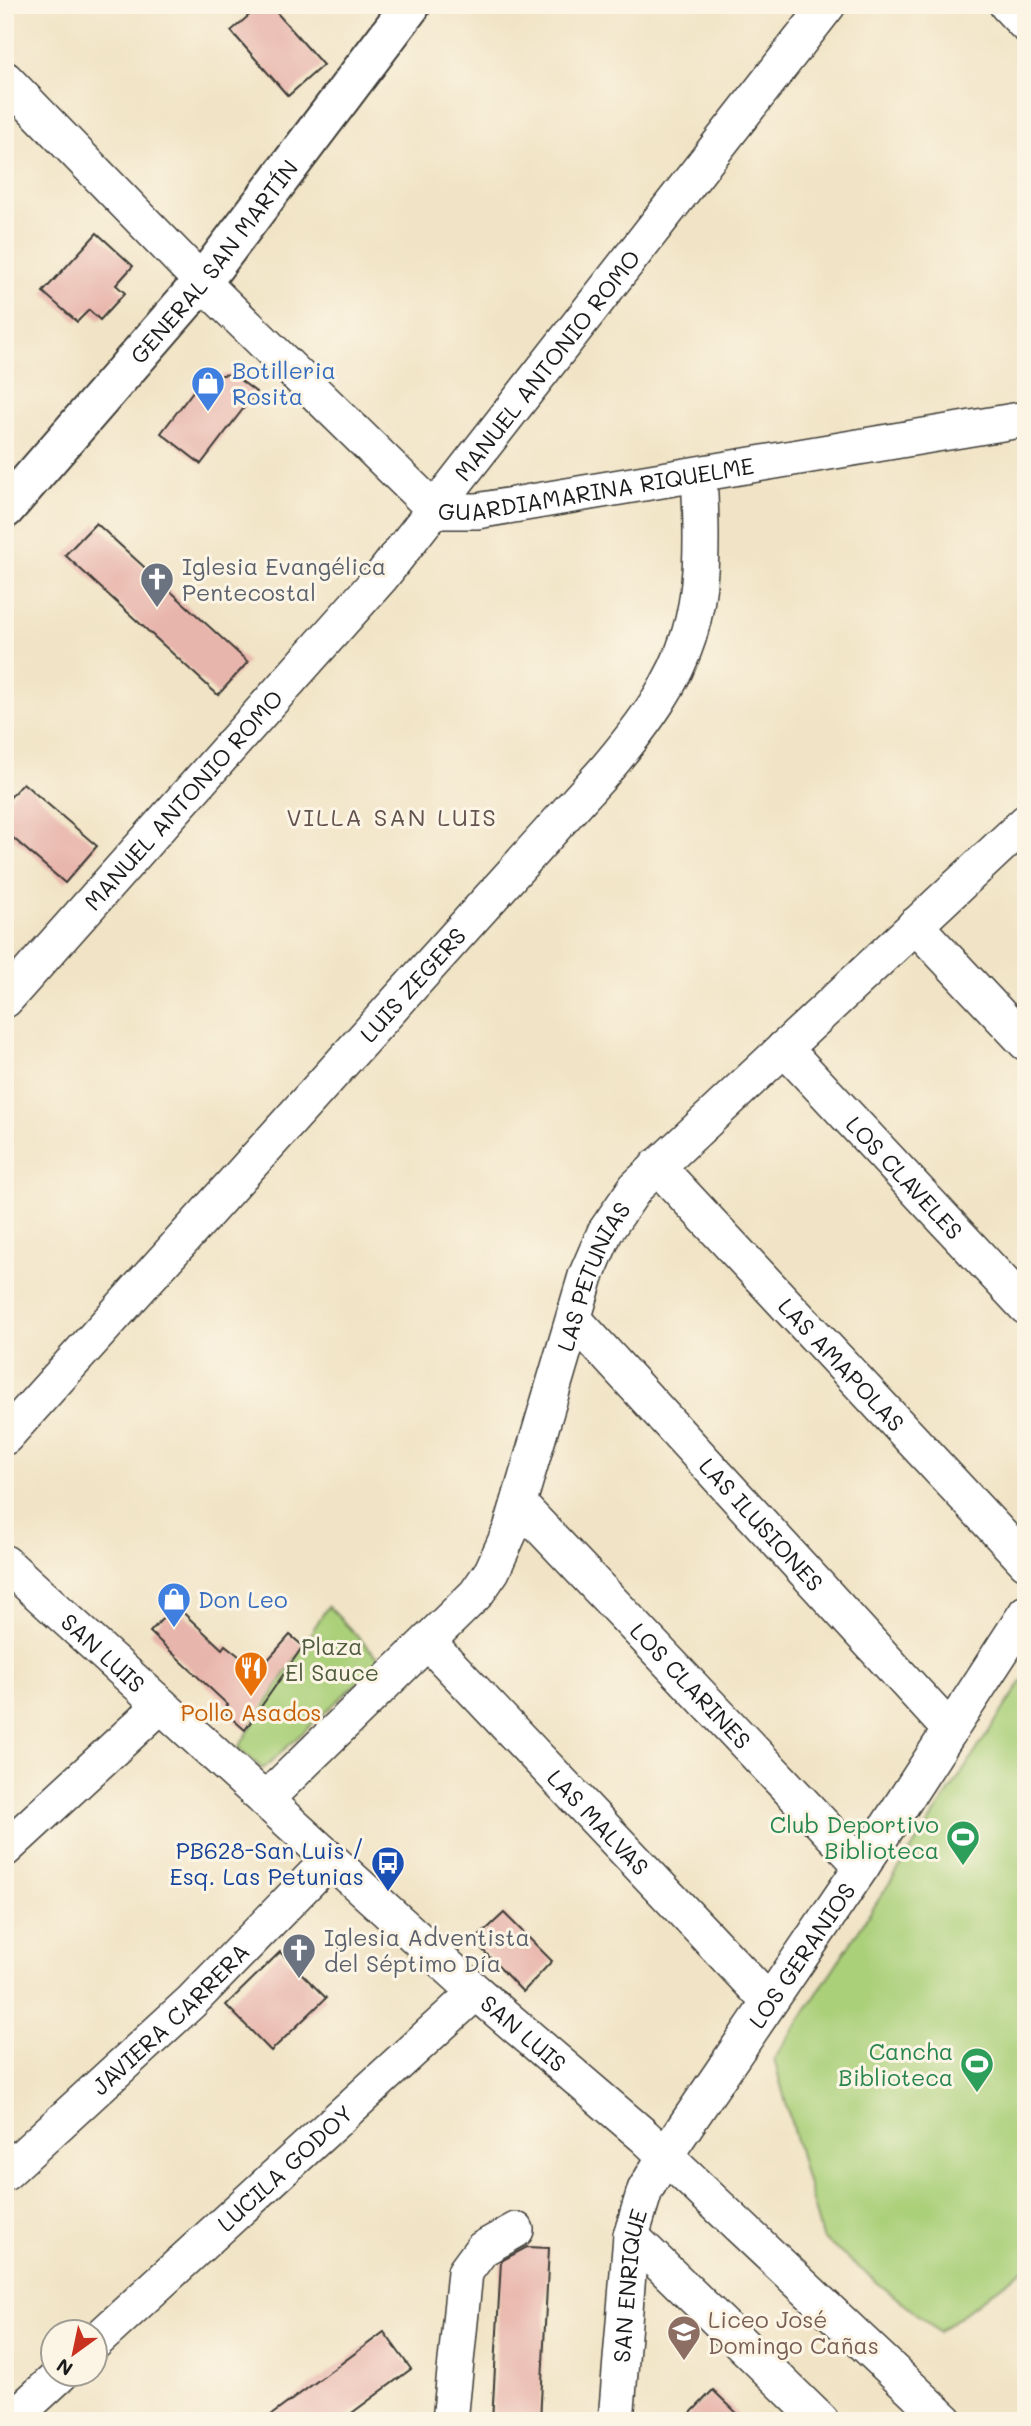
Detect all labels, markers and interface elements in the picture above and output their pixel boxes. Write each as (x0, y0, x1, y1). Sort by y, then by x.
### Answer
street label: GENERAL SAN MARTÍN (123, 153, 304, 370)
street label: MANUEL ANTONIO ROMO (447, 243, 646, 487)
place label: Botilleria Rosita (232, 355, 336, 411)
shop icon: Botilleria Rosita (189, 364, 227, 413)
street label: GUARDIAMARINA RIQUELME (438, 450, 756, 527)
place label: Iglesia Evangélica Pentecostal (182, 551, 386, 607)
church icon: Iglesia Evangélica Pentecostal (138, 560, 176, 609)
street label: MANUEL ANTONIO ROMO (77, 683, 289, 916)
district label: VILLA SAN LUIS (286, 801, 498, 832)
street label: LUIS ZEGERS (353, 921, 472, 1048)
street label: LOS CLAVELES (840, 1109, 970, 1245)
street label: LAS PETUNIAS (550, 1195, 637, 1355)
street label: LAS AMAPOLAS (772, 1291, 911, 1437)
street label: LAS ILUSIONES (693, 1451, 830, 1597)
shop icon: Don Leo (155, 1580, 193, 1629)
place label: Don Leo (198, 1584, 288, 1614)
street label: SAN LUIS (55, 1607, 152, 1699)
street label: LOS CLARINES (624, 1616, 758, 1755)
park label: Plaza El Sauce (285, 1631, 379, 1687)
restaurant icon: Pollo Asados (232, 1649, 270, 1698)
place label: Pollo Asados (180, 1697, 322, 1727)
street label: LAS MALVAS (541, 1763, 656, 1881)
place label: Club Deportivo Biblioteca (770, 1809, 939, 1865)
sports icon: Club Deportivo Biblioteca (944, 1818, 982, 1867)
place label: PB628-San Luis / Esq. Las Petunias (169, 1835, 364, 1891)
bus stop icon: PB628-San Luis / Esq. Las Petunias (369, 1844, 407, 1893)
street label: LOS GERANIOS (741, 1876, 862, 2034)
place label: Iglesia Adventista del Séptimo Día (324, 1922, 530, 1978)
church icon: Iglesia Adventista del Séptimo Día (280, 1931, 318, 1980)
street label: JAVIERA CARRERA (85, 1936, 255, 2101)
street label: SAN LUIS (475, 1988, 573, 2078)
place label: Cancha Biblioteca (838, 2036, 953, 2092)
sports icon: Cancha Biblioteca (958, 2045, 996, 2094)
street label: LUCILA GODOY (211, 2098, 359, 2238)
street label: SAN ENRIQUE (606, 2205, 653, 2364)
place label: Liceo José Domingo Cañas (708, 2304, 879, 2360)
school or university icon: Liceo José Domingo Cañas (665, 2313, 703, 2362)
north arrow (38, 2318, 108, 2388)
text: N (52, 2353, 77, 2382)

